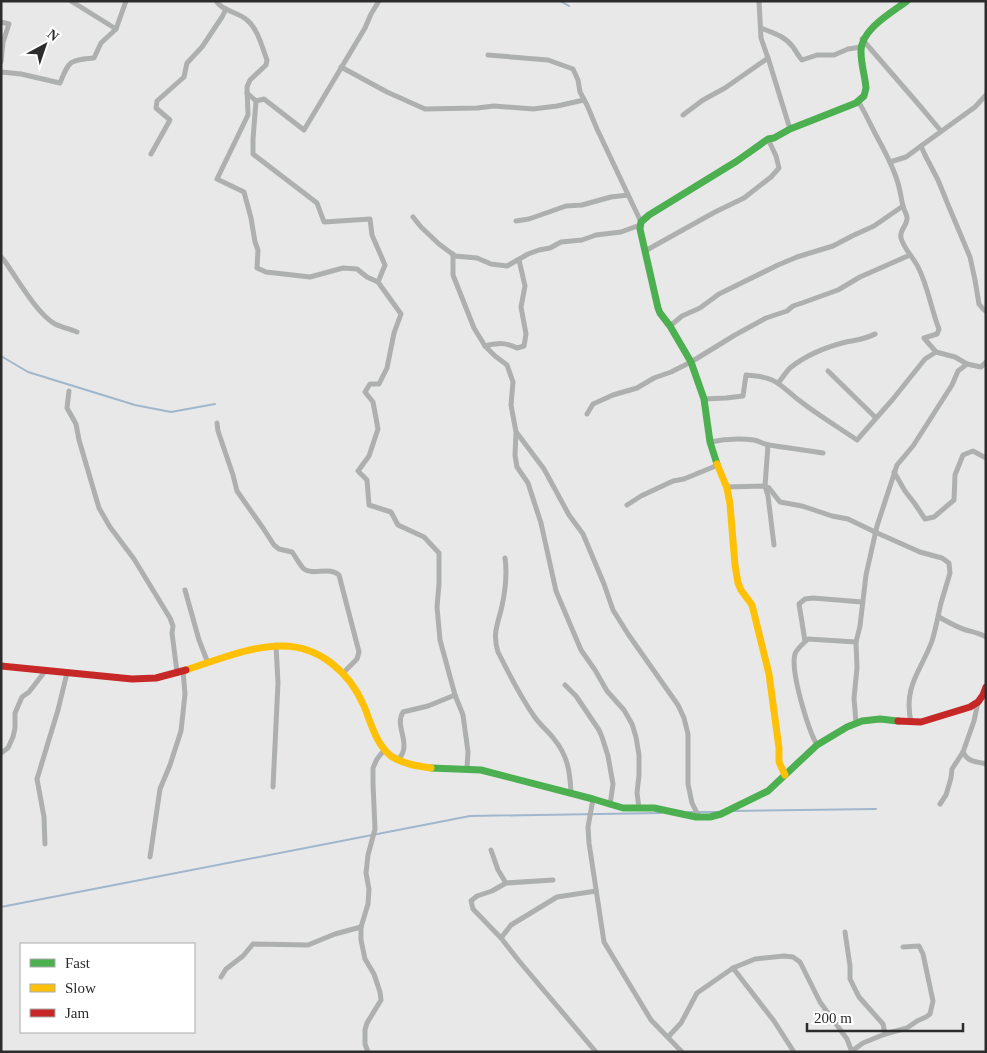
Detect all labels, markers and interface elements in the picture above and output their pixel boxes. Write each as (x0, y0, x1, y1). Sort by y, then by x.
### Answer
north arrow (20, 20, 70, 70)
text: N (44, 26, 62, 44)
legend (20, 943, 195, 1033)
text: Fast (65, 955, 91, 971)
text: Slow (65, 980, 96, 996)
scale bar (807, 1000, 963, 1032)
text: Jam (65, 1005, 89, 1021)
text: 200 m (814, 1010, 852, 1026)

